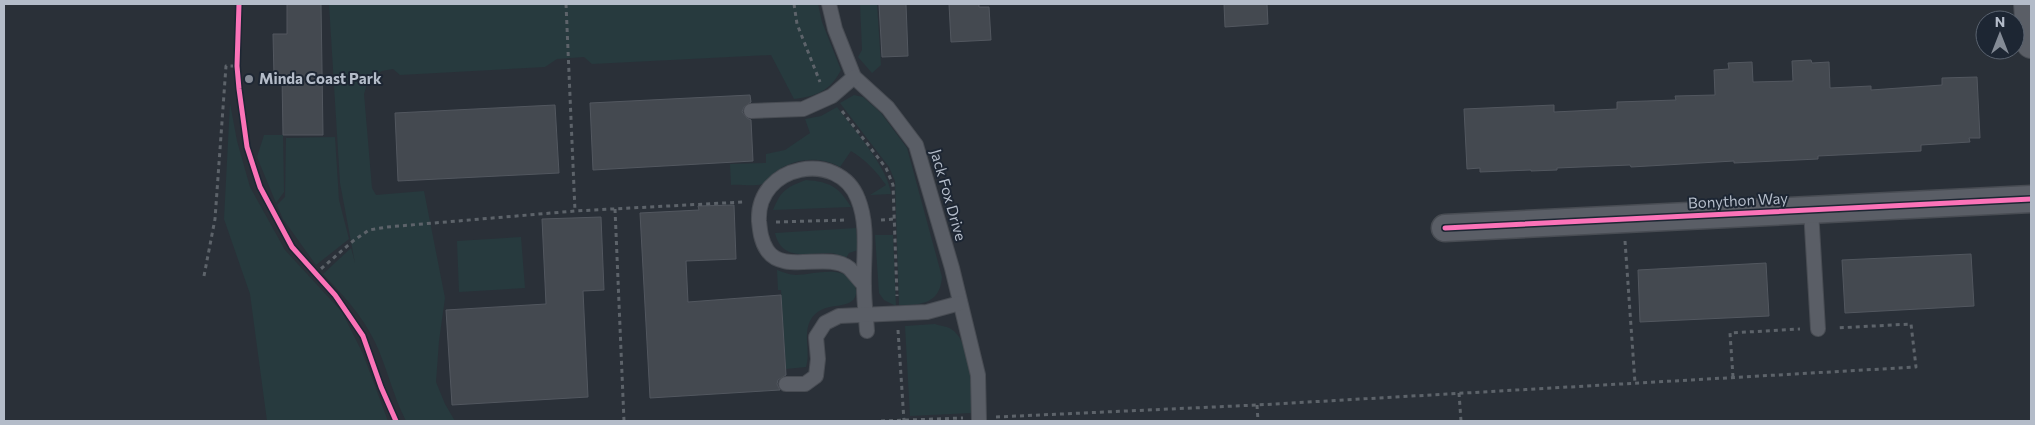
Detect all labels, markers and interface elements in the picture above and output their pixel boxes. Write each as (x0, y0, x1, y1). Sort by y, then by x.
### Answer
north arrow (1975, 10, 2025, 60)
text: N (1995, 13, 2005, 30)
place label: Minda Coast Park (259, 69, 382, 87)
marker: Minda Coast Park (243, 73, 255, 85)
street label: Jack Fox Drive (927, 147, 971, 243)
street label: Bonython Way (1688, 188, 1789, 212)

